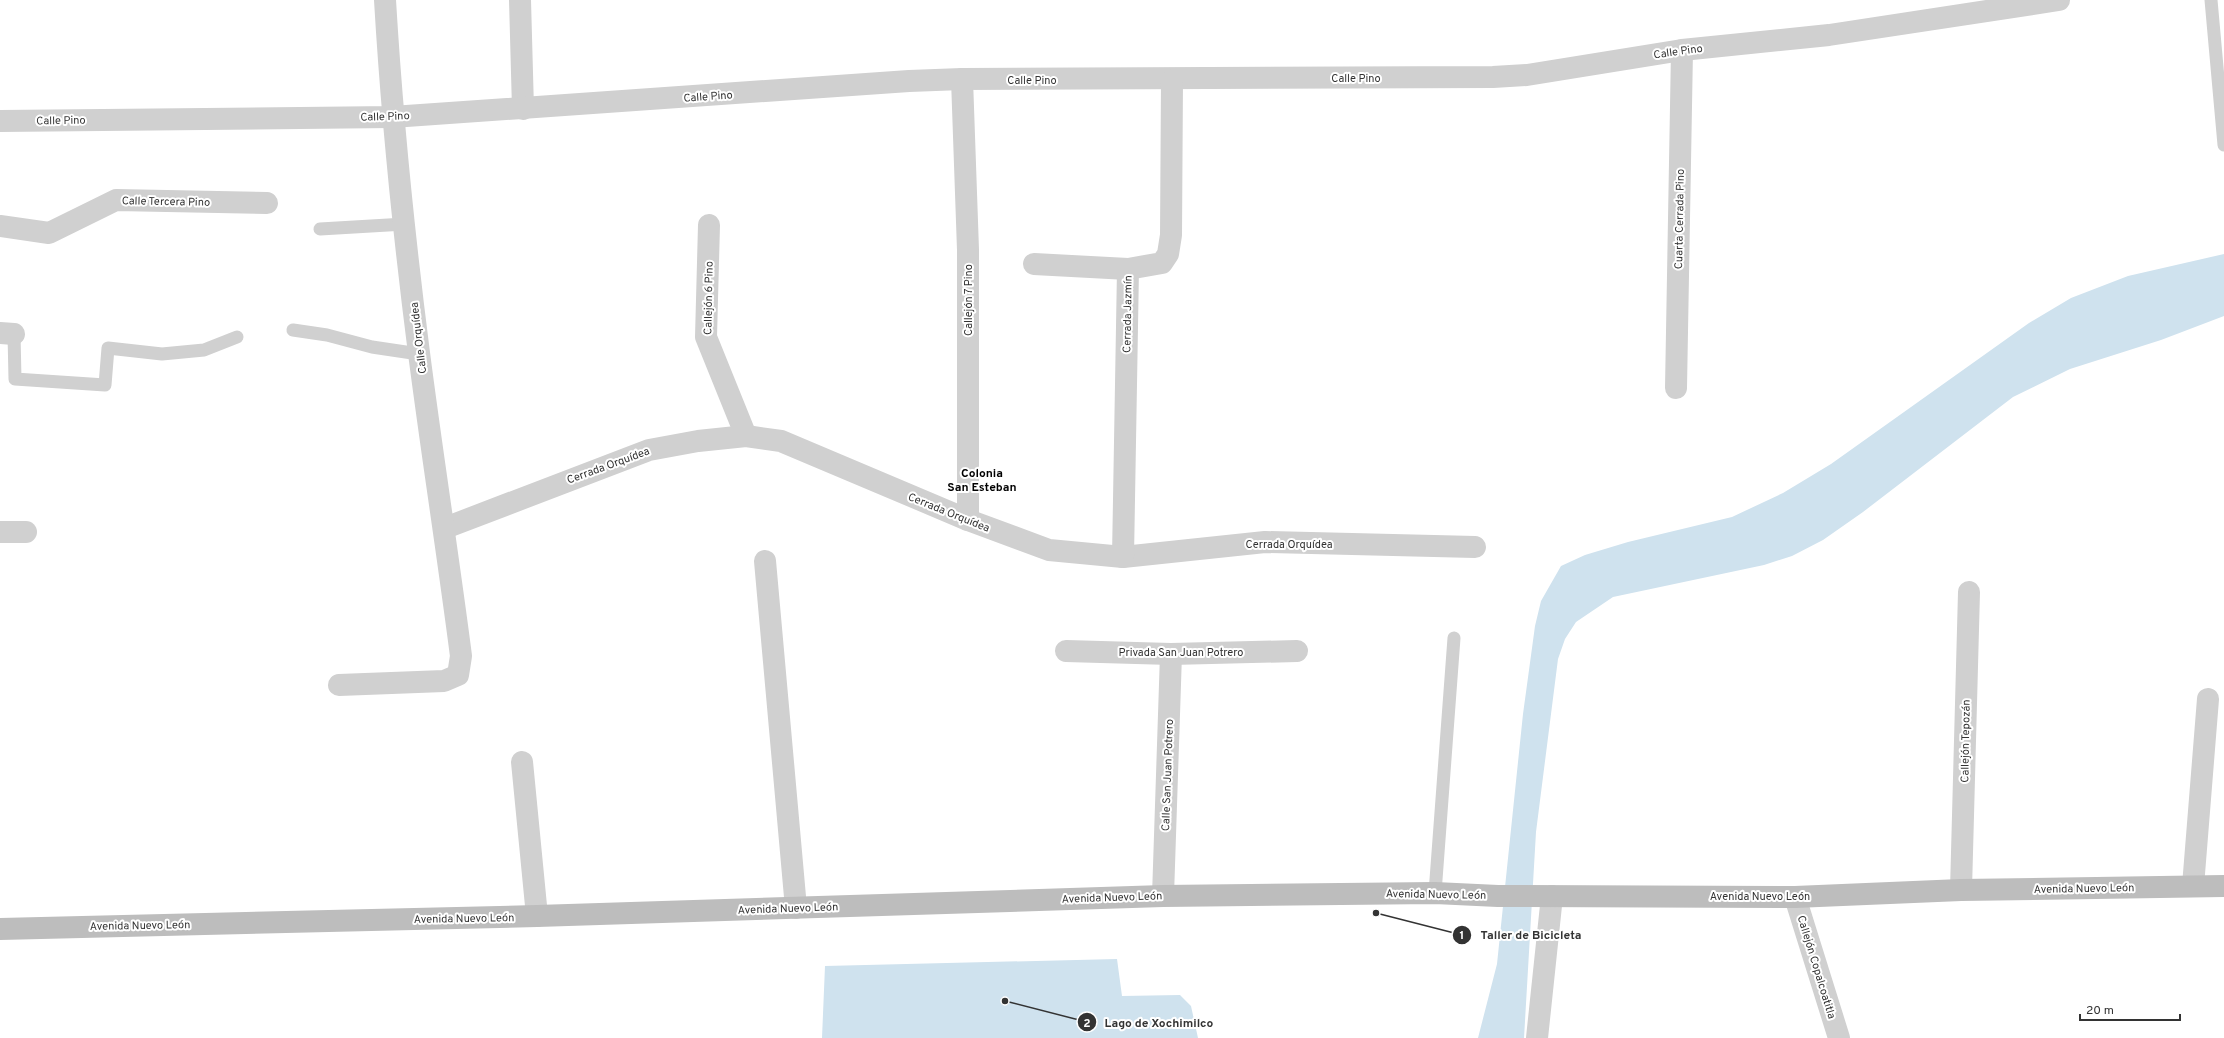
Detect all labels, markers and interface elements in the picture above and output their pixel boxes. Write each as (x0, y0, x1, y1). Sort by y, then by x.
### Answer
street label: Calle Pino (1653, 42, 1704, 62)
street label: Calle Pino (1331, 72, 1381, 86)
street label: Calle Pino (1007, 74, 1057, 88)
street label: Calle Pino (683, 88, 733, 106)
street label: Calle Pino (360, 109, 410, 125)
street label: Calle Pino (36, 114, 86, 128)
street label: Cuarta Cerrada Pino (1672, 169, 1688, 269)
street label: Calle Tercera Pino (122, 194, 210, 210)
street label: Callejón 6 Pino (701, 261, 717, 335)
street label: Callejón 7 Pino (962, 264, 976, 336)
street label: Cerrada Jazmín (1120, 275, 1136, 353)
street label: Calle Orquídea (408, 301, 430, 375)
street label: Cerrada Orquídea (565, 444, 652, 487)
district label: Colonia San Esteban (947, 466, 1017, 496)
street label: Cerrada Orquídea (906, 490, 992, 536)
street label: Cerrada Orquídea (1245, 538, 1333, 552)
street label: Privada San Juan Potrero (1118, 646, 1244, 660)
street label: Callejón Tepozán (1958, 699, 1974, 783)
street label: Calle San Juan Potrero (1159, 719, 1177, 831)
street label: Avenida Nuevo León (2034, 881, 2134, 897)
street label: Avenida Nuevo León (1386, 887, 1486, 903)
street label: Avenida Nuevo León (1062, 889, 1163, 907)
street label: Avenida Nuevo León (1710, 890, 1810, 904)
street label: Avenida Nuevo León (738, 900, 839, 918)
street label: Avenida Nuevo León (414, 911, 514, 927)
street label: Callejón Copalcoatitla (1794, 914, 1839, 1021)
street label: Avenida Nuevo León (90, 918, 190, 934)
callout: Taller de Bicicleta (1452, 923, 1589, 947)
text: 1 (1460, 928, 1464, 944)
text: Taller de Bicicleta (1481, 928, 1581, 944)
scale bar (2080, 996, 2180, 1022)
text: 20 m (2086, 1003, 2114, 1019)
callout: Lago de Xochimilco (1077, 1010, 1222, 1034)
text: 2 (1083, 1016, 1091, 1032)
text: Lago de Xochimilco (1105, 1016, 1214, 1032)

